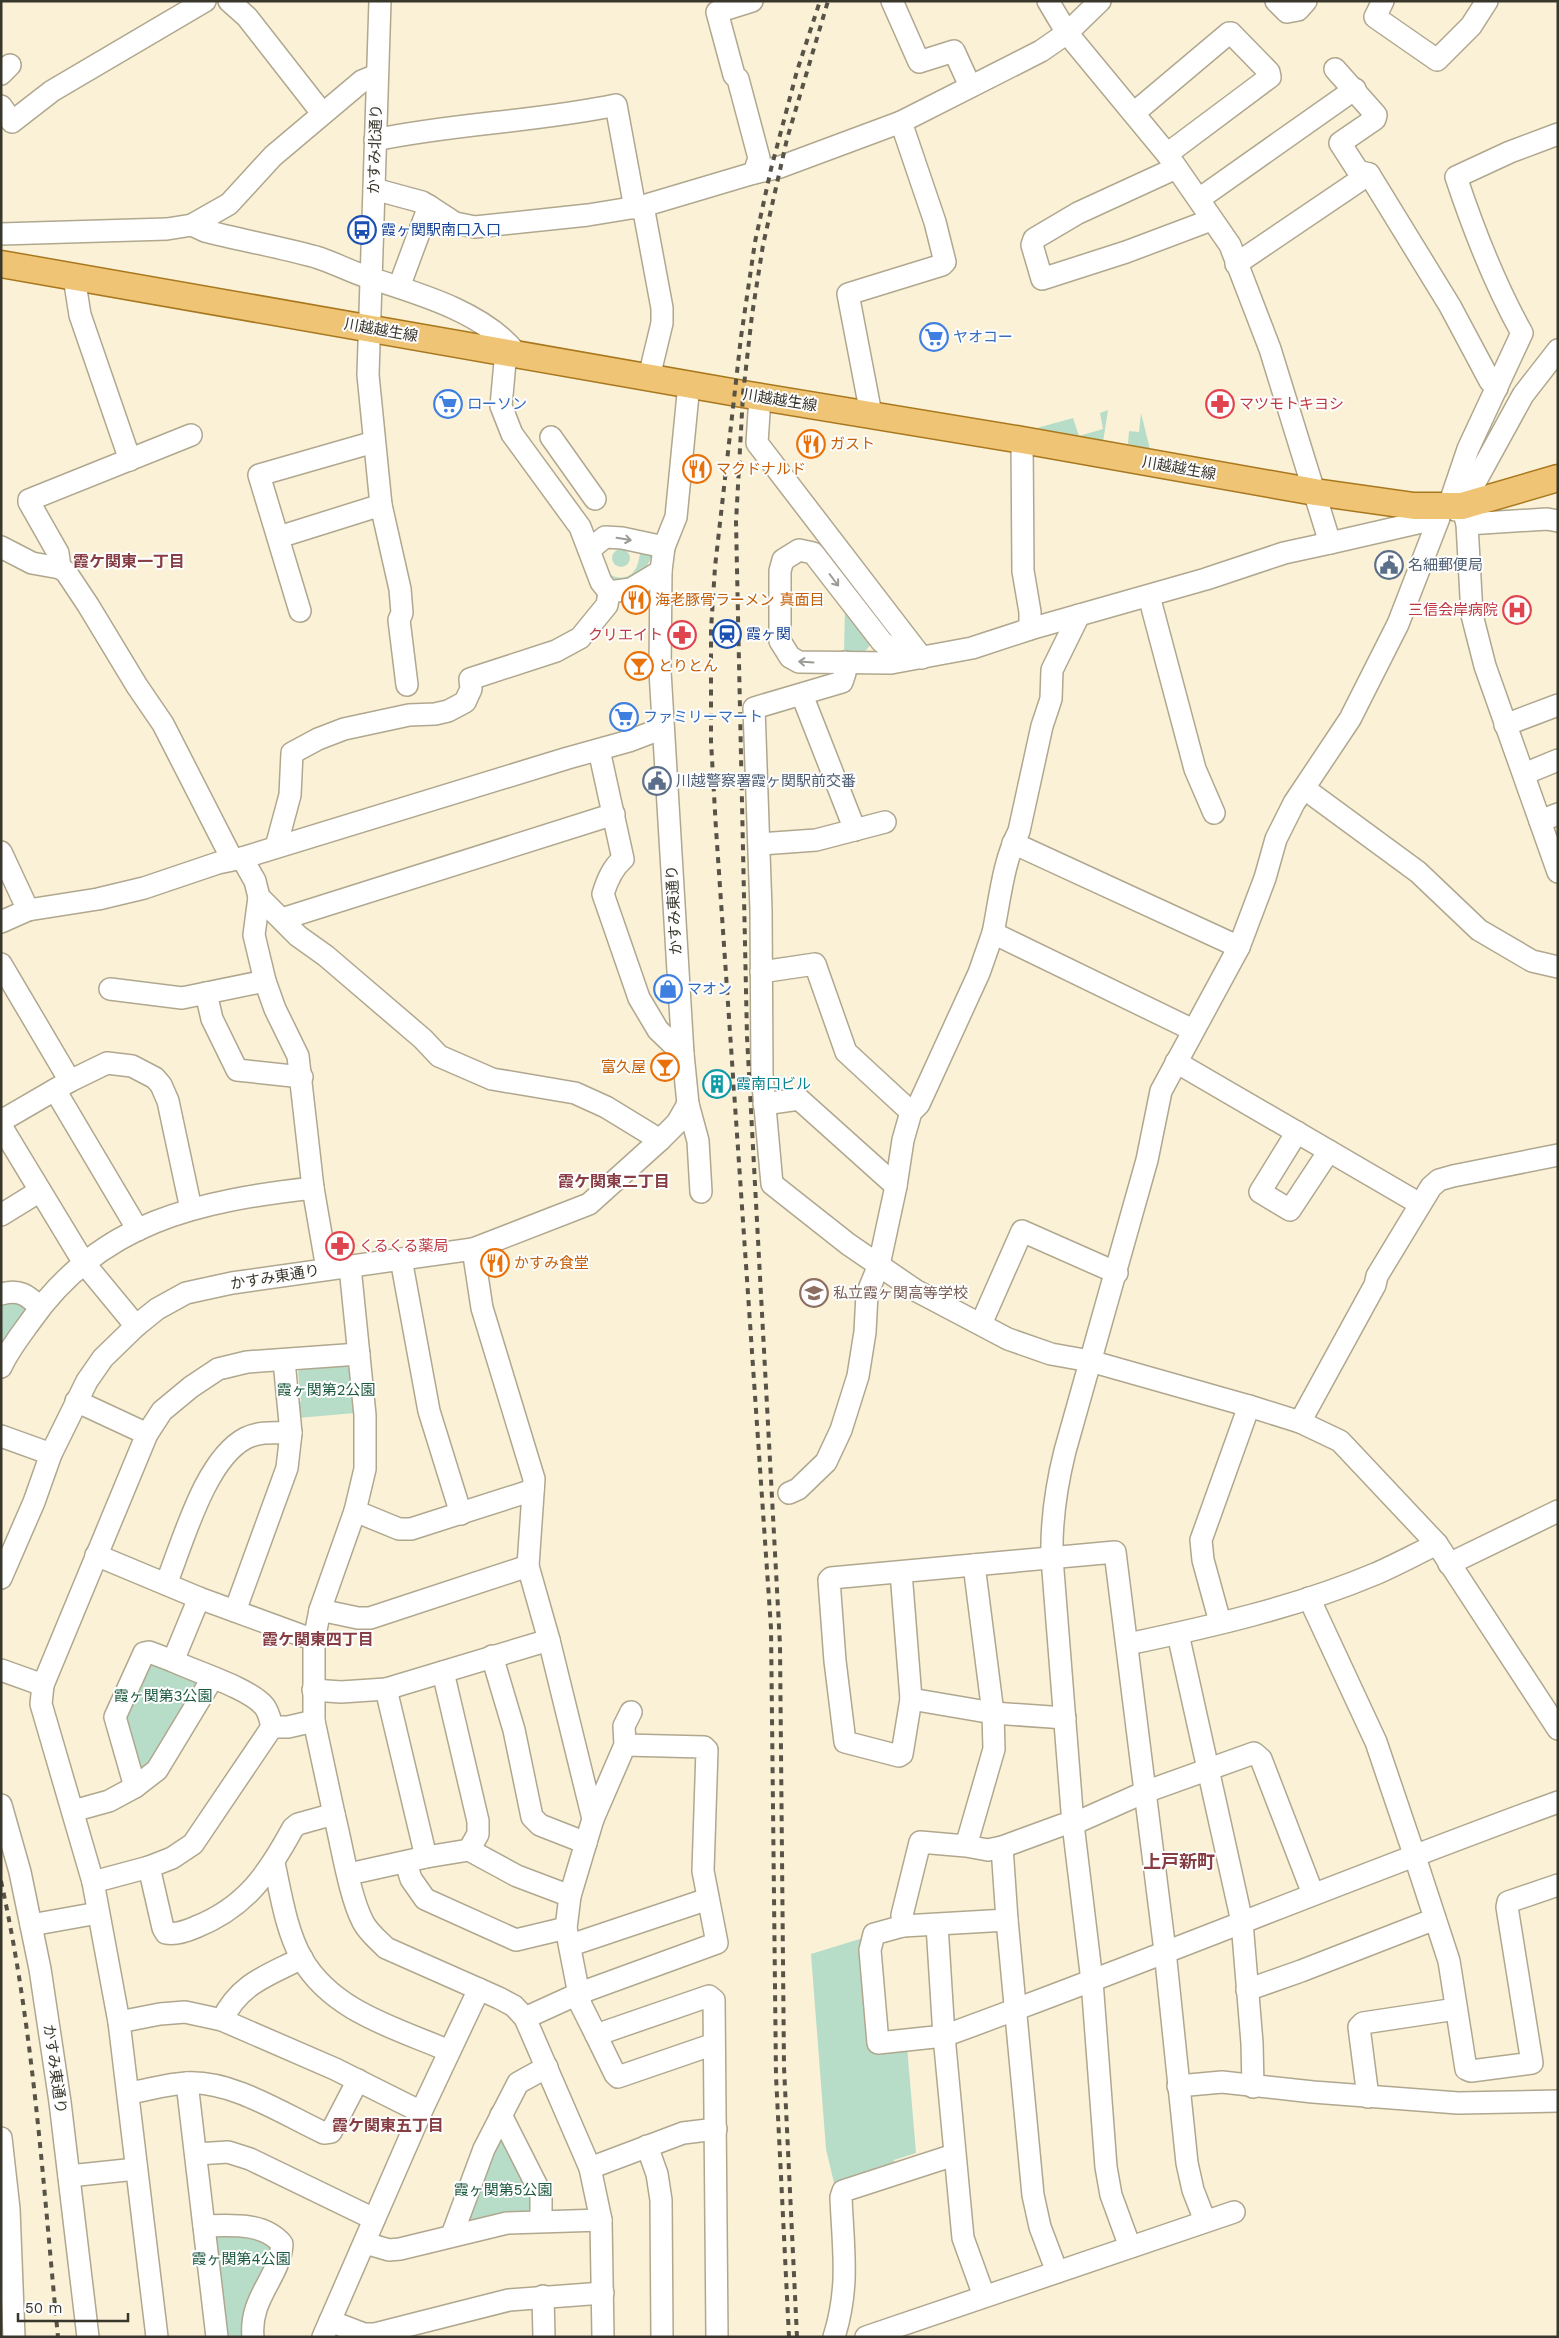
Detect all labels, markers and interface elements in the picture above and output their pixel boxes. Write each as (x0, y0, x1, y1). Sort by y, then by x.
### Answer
street label: かすみ北通り (364, 104, 386, 194)
bus stop icon: 霞ヶ関駅南口入口 (347, 215, 377, 245)
place label: 霞ヶ関駅南口入口 (381, 221, 501, 239)
street label: 川越越生線 (342, 315, 420, 345)
supermarket icon: ヤオコー (919, 322, 949, 352)
place label: ヤオコー (953, 328, 1013, 346)
street label: 川越越生線 (742, 385, 818, 415)
supermarket icon: ローソン (433, 389, 463, 419)
pharmacy icon: マツモトキヨシ (1205, 389, 1235, 419)
place label: ローソン (467, 395, 527, 413)
place label: マツモトキヨシ (1239, 395, 1344, 413)
restaurant icon: ガスト (796, 429, 826, 459)
place label: ガスト (830, 435, 875, 453)
street label: 川越越生線 (1140, 453, 1218, 483)
restaurant icon: マクドナルド (682, 454, 712, 484)
place label: マクドナルド (716, 460, 806, 478)
one-way arrow (616, 534, 632, 544)
public building icon: 名細郵便局 (1374, 550, 1404, 580)
district label: 霞ケ関東一丁目 (73, 552, 185, 571)
place label: 名細郵便局 (1408, 556, 1483, 574)
one-way arrow (829, 573, 840, 586)
restaurant icon: 海老豚骨ラーメン 真面目 (621, 585, 651, 615)
place label: 海老豚骨ラーメン 真面目 (655, 591, 825, 609)
hospital icon: 三信会岸病院 (1502, 595, 1532, 625)
place label: 三信会岸病院 (1408, 601, 1498, 619)
station icon: 霞ヶ関 (712, 619, 742, 649)
pharmacy icon: クリエイト (667, 620, 697, 650)
place label: 霞ヶ関 (746, 625, 791, 643)
place label: クリエイト (588, 626, 663, 644)
bar icon: とりとん (624, 651, 654, 681)
place label: とりとん (658, 657, 718, 675)
one-way arrow (798, 657, 814, 666)
supermarket icon: ファミリーマート (609, 702, 639, 732)
place label: ファミリーマート (643, 708, 763, 726)
public building icon: 川越警察署霞ヶ関駅前交番 (642, 766, 672, 796)
place label: 川越警察署霞ヶ関駅前交番 (676, 772, 856, 790)
street label: かすみ東通り (663, 865, 685, 955)
shop icon: マオン (653, 974, 683, 1004)
place label: マオン (687, 980, 732, 998)
bar icon: 富久屋 (650, 1052, 680, 1082)
place label: 富久屋 (601, 1058, 646, 1076)
building icon: 霞南口ビル (702, 1069, 732, 1099)
place label: 霞南口ビル (736, 1075, 811, 1093)
district label: 霞ケ関東二丁目 (558, 1172, 670, 1191)
pharmacy icon: くるくる薬局 (325, 1231, 355, 1261)
place label: くるくる薬局 (359, 1237, 448, 1255)
restaurant icon: かすみ食堂 (480, 1248, 510, 1278)
place label: かすみ食堂 (514, 1254, 589, 1272)
street label: かすみ東通り (229, 1261, 321, 1293)
school or university icon: 私立霞ヶ関高等学校 (799, 1278, 829, 1308)
place label: 私立霞ヶ関高等学校 (833, 1284, 968, 1302)
park label: 霞ヶ関第2公園 (277, 1381, 375, 1399)
district label: 霞ケ関東四丁目 (262, 1630, 374, 1649)
park label: 霞ヶ関第3公園 (114, 1687, 212, 1705)
district label: 上戸新町 (1143, 1851, 1215, 1872)
street label: かすみ東通り (40, 2023, 70, 2115)
district label: 霞ケ関東五丁目 (332, 2116, 444, 2135)
park label: 霞ヶ関第5公園 (454, 2181, 552, 2199)
park label: 霞ヶ関第4公園 (191, 2250, 291, 2268)
scale bar (18, 2290, 128, 2322)
text: 50 m (25, 2299, 62, 2317)

